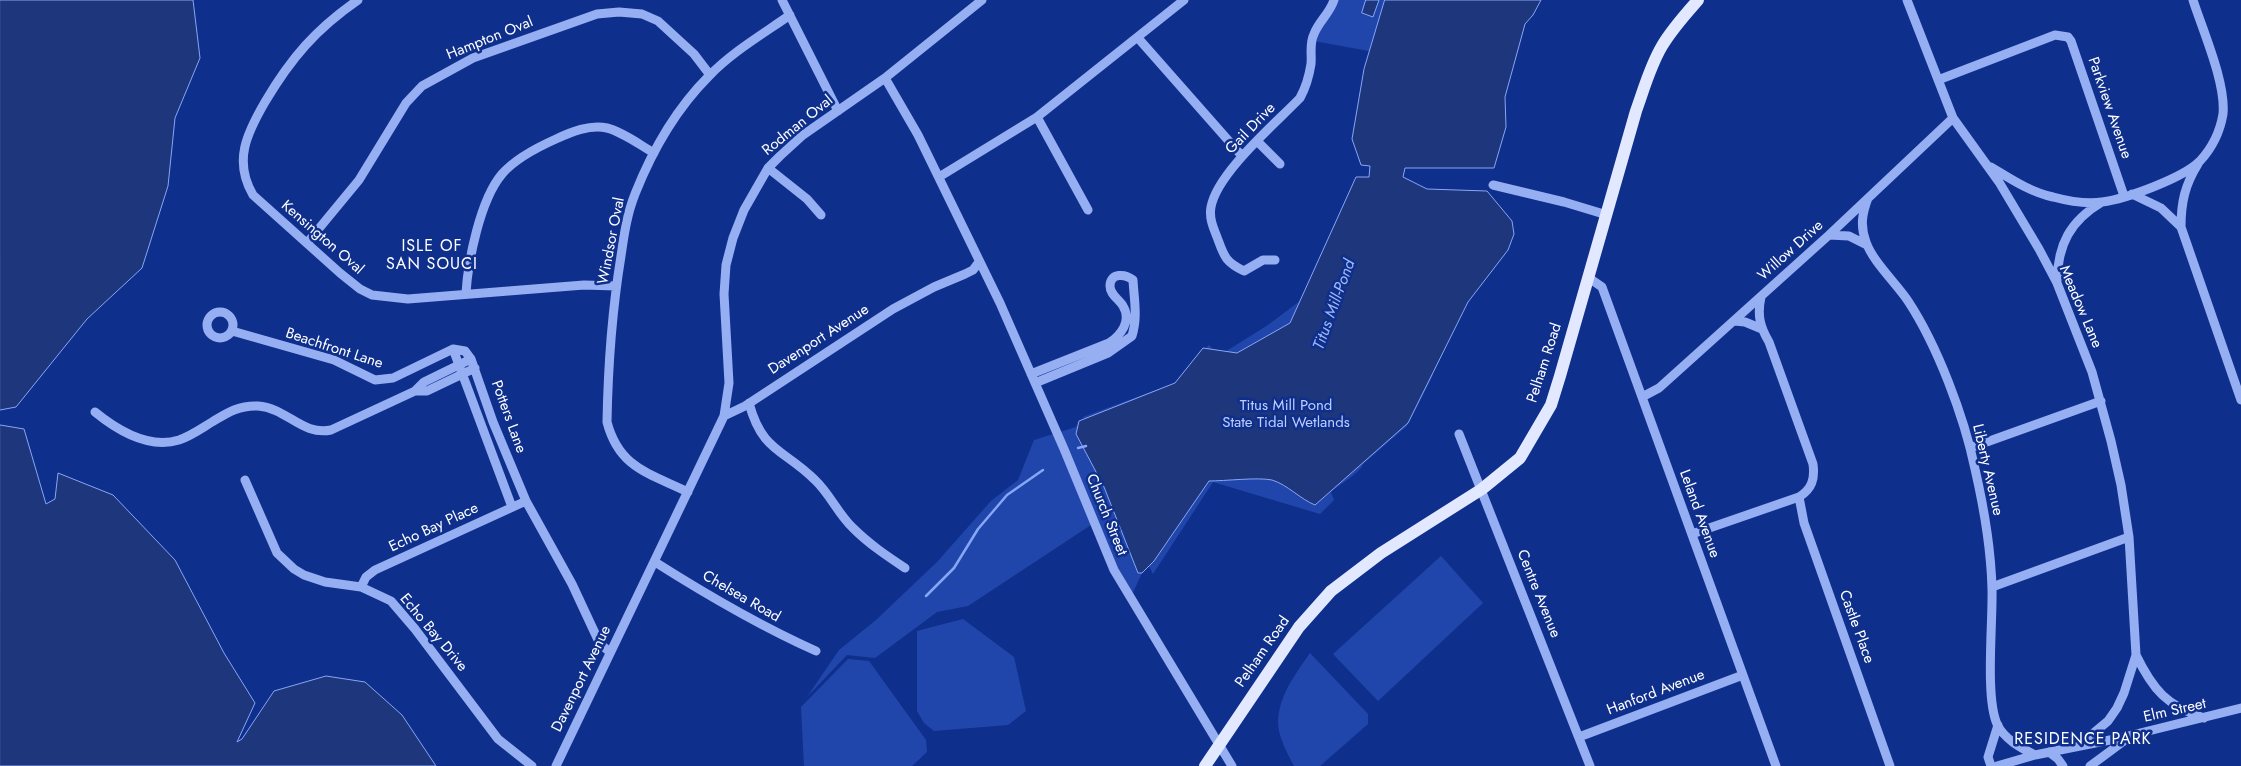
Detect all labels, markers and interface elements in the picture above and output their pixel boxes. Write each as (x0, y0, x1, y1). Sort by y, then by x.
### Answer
street label: Hampton Oval (444, 13, 536, 65)
street label: Parkview Avenue (2083, 55, 2135, 161)
street label: Rodman Oval (759, 92, 837, 160)
street label: Gail Drive (1222, 100, 1280, 158)
street label: Windsor Oval (595, 196, 629, 286)
street label: Kensington Oval (277, 197, 367, 279)
street label: Willow Drive (1755, 217, 1827, 285)
district label: ISLE OF SAN SOUCI (385, 237, 479, 275)
water label: Titus Mill-Pond (1310, 257, 1360, 353)
street label: Meadow Lane (2055, 263, 2105, 351)
street label: Davenport Avenue (765, 301, 873, 379)
street label: Pelham Road (1524, 321, 1566, 405)
street label: Beachfront Lane (283, 325, 385, 373)
street label: Potters Lane (487, 378, 529, 456)
park label: Titus Mill Pond State Tidal Wetlands (1222, 397, 1350, 432)
street label: Liberty Avenue (1968, 422, 2006, 518)
street label: Leland Avenue (1675, 467, 1723, 561)
street label: Church Street (1081, 472, 1131, 558)
street label: Echo Bay Place (387, 499, 481, 557)
street label: Centre Avenue (1512, 547, 1564, 641)
street label: Chelsea Road (699, 567, 783, 627)
street label: Castle Place (1834, 588, 1878, 666)
street label: Echo Bay Drive (395, 590, 471, 676)
street label: Pelham Road (1232, 613, 1294, 691)
street label: Davenport Avenue (548, 623, 616, 735)
street label: Hanford Avenue (1605, 666, 1707, 720)
street label: Elm Street (2142, 695, 2208, 727)
district label: RESIDENCE PARK (2013, 730, 2153, 750)

